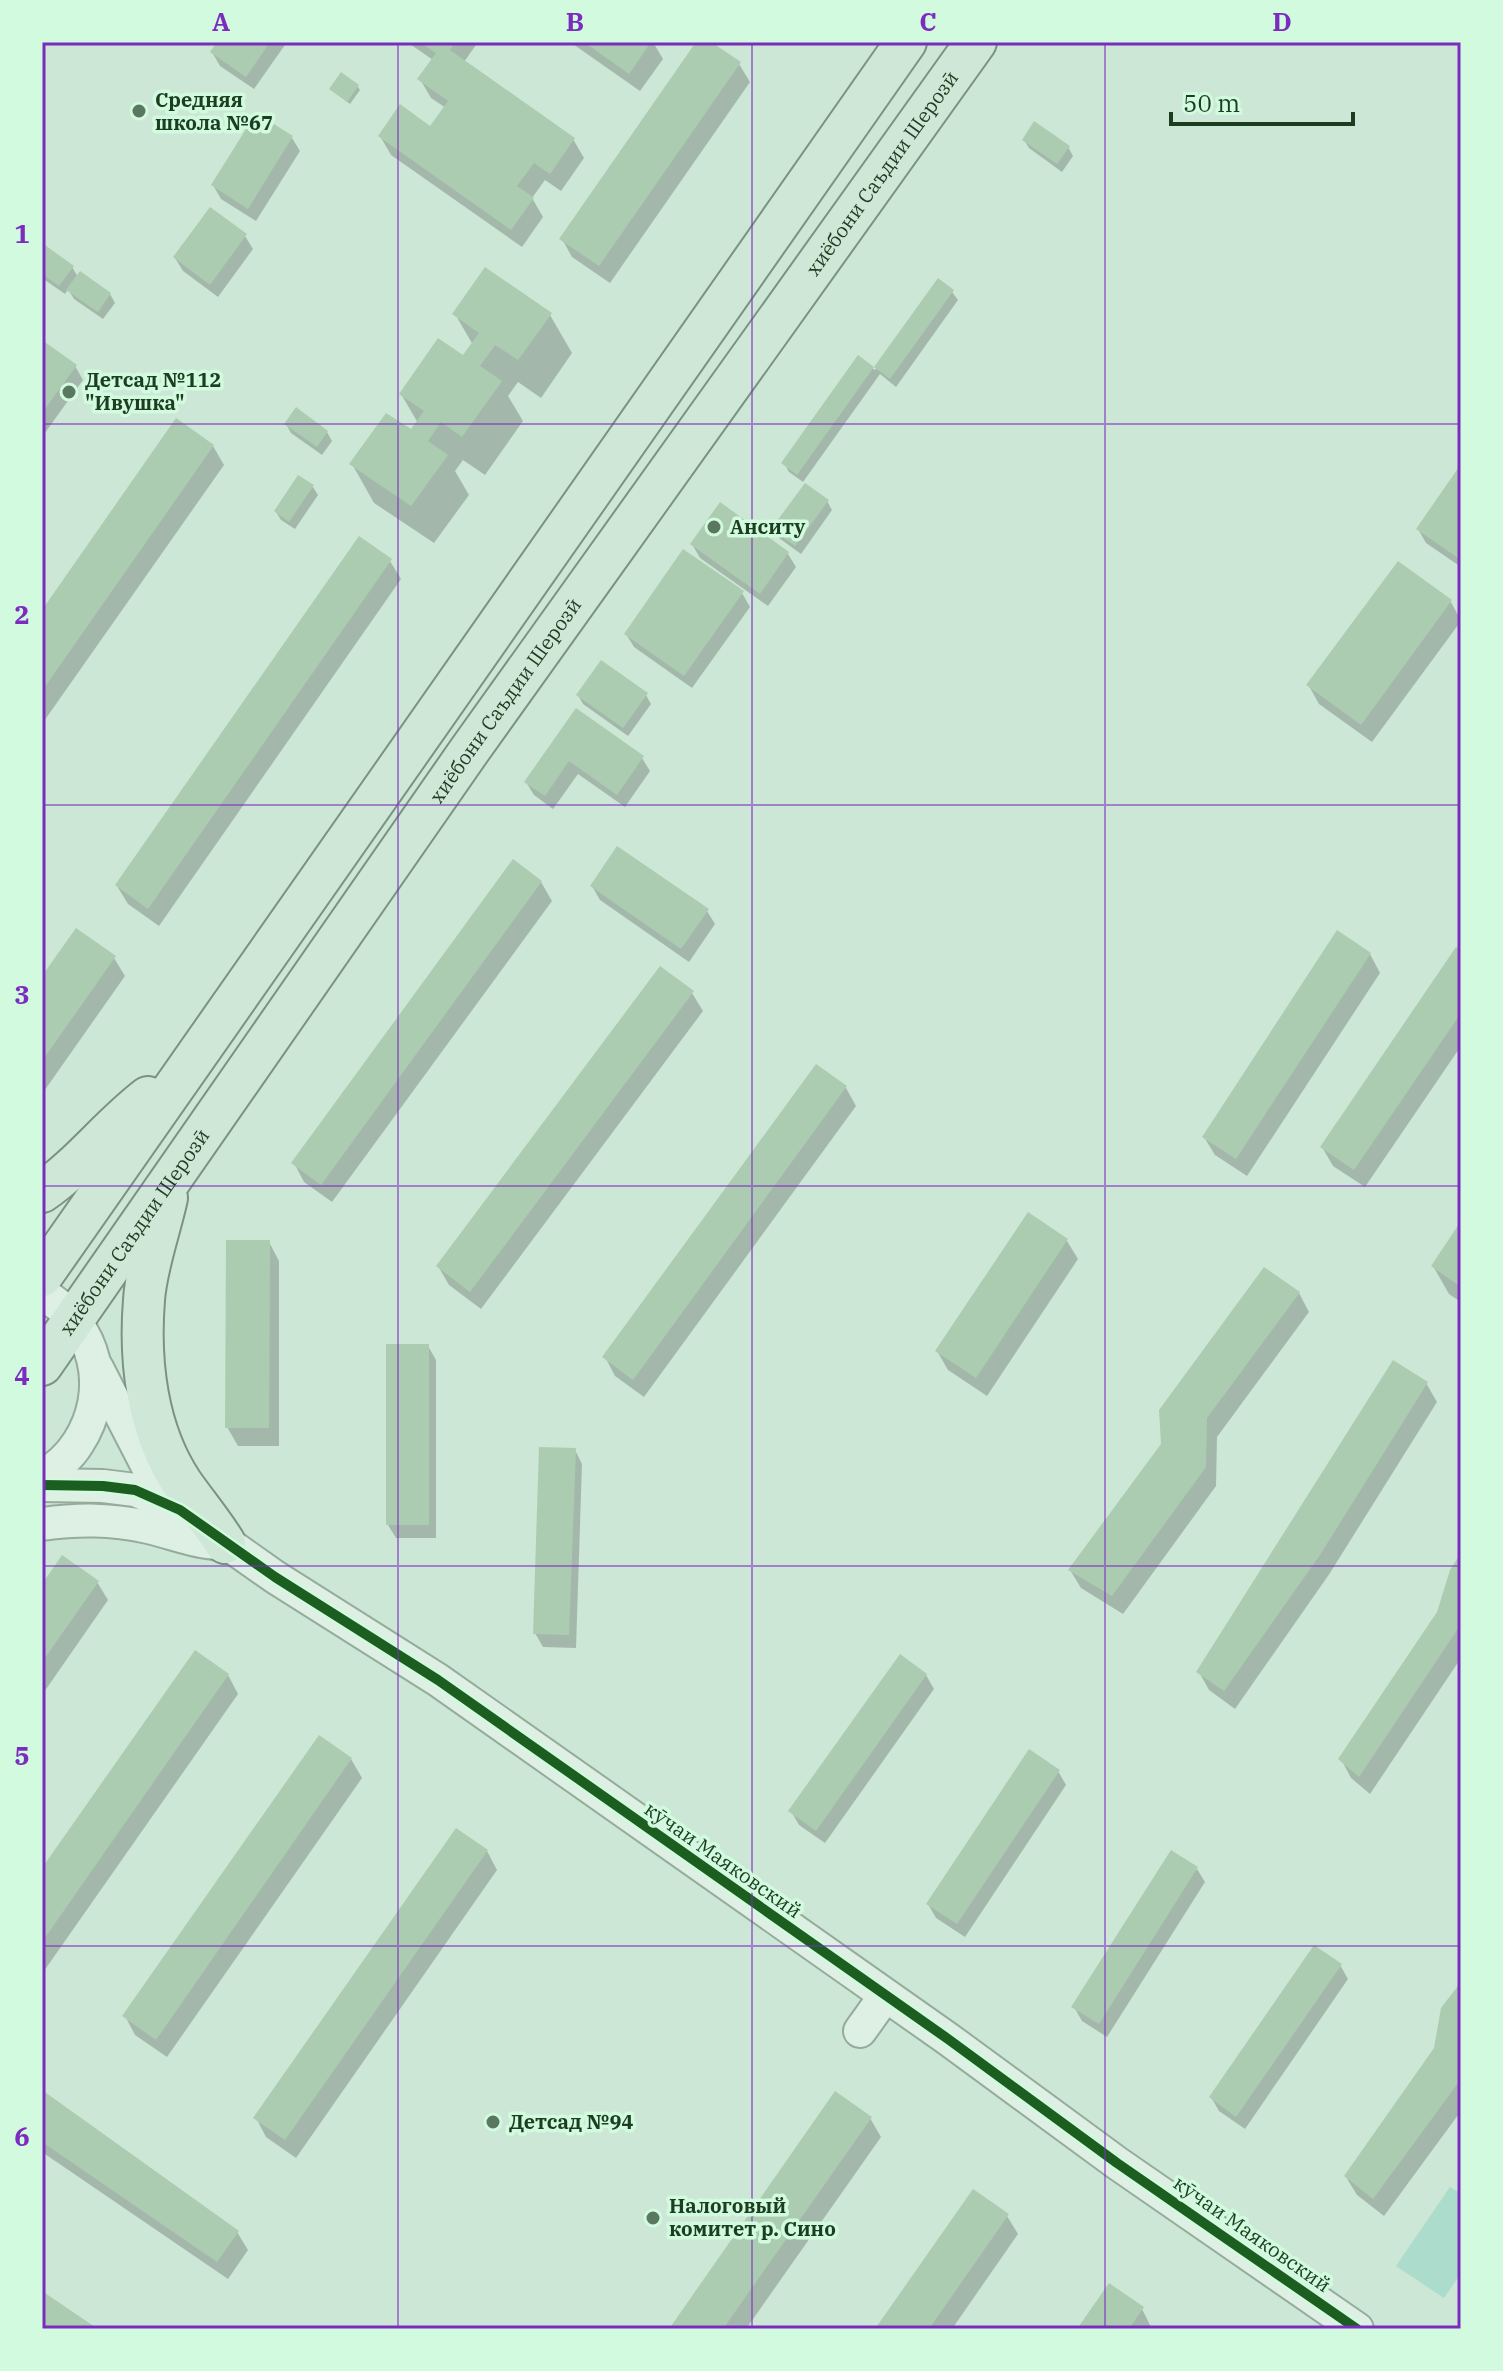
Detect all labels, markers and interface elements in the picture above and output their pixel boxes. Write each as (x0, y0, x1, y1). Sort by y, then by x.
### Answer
text: A (212, 4, 230, 38)
text: B (566, 4, 584, 38)
text: C (919, 4, 937, 38)
text: D (1272, 4, 1292, 38)
street label: хиёбони Саъдии Шерозӣ (799, 65, 964, 281)
scale bar (1171, 76, 1353, 126)
place label: Средняя школа №67 (155, 86, 273, 136)
text: 50 m (1183, 87, 1240, 119)
marker: Средняя школа №67 (130, 102, 148, 120)
text: 1 (14, 216, 30, 250)
place label: Детсад №112 "Ивушка" (85, 366, 222, 416)
marker: Детсад №112 "Ивушка" (60, 383, 78, 401)
place label: Анситу (730, 513, 806, 540)
marker: Анситу (705, 518, 723, 536)
street label: хиёбони Саъдии Шерозӣ (423, 592, 587, 808)
text: 2 (14, 597, 30, 631)
text: 3 (14, 977, 30, 1011)
street label: хиёбони Саъдии Шерозӣ (53, 1123, 215, 1340)
text: 4 (14, 1358, 30, 1392)
text: 5 (14, 1738, 30, 1772)
street label: кӯчаи Маяковский (639, 1795, 807, 1924)
place label: Детсад №94 (509, 2108, 634, 2135)
marker: Детсад №94 (484, 2113, 502, 2131)
text: 6 (14, 2119, 30, 2153)
street label: кӯчаи Маяковский (1168, 2169, 1336, 2298)
place label: Налоговый комитет р. Сино (669, 2192, 836, 2242)
marker: Налоговый комитет р. Сино (644, 2209, 662, 2227)

